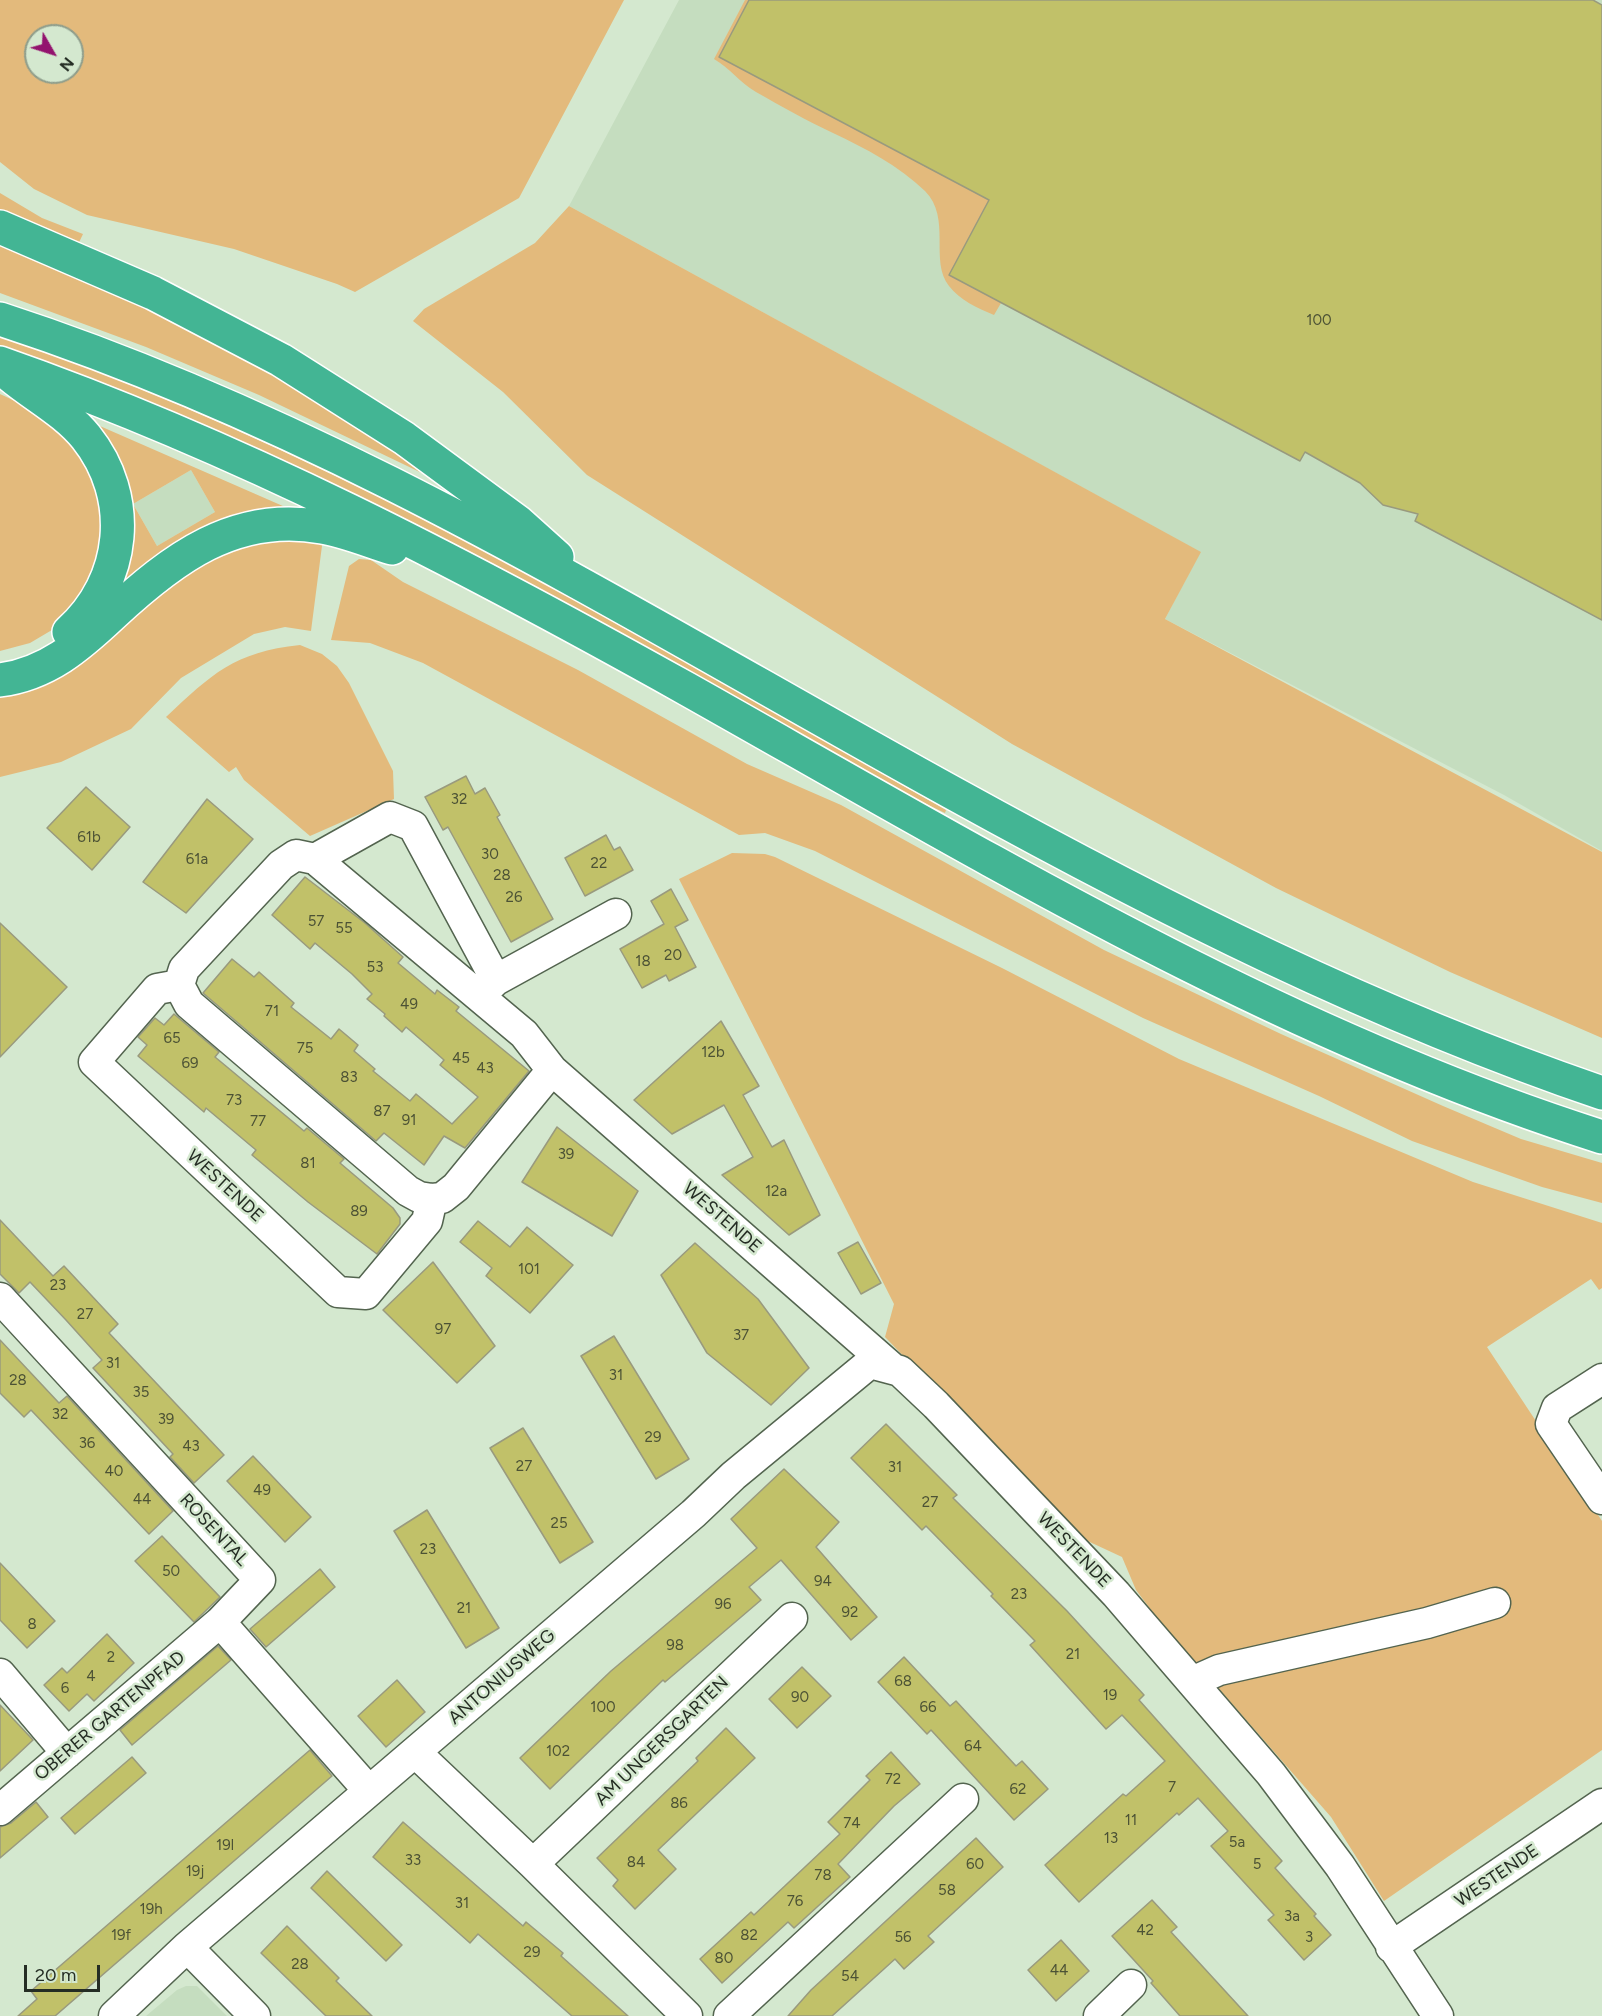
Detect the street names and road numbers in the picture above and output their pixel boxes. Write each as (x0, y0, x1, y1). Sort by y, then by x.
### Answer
street label: WESTENDE (182, 1145, 268, 1227)
street label: WESTENDE (678, 1178, 766, 1258)
street label: ROSENTAL (175, 1489, 253, 1571)
street label: WESTENDE (1033, 1508, 1115, 1592)
street label: ANTONIUSWEG (444, 1625, 560, 1729)
street label: OBERER GARTENPFAD (30, 1647, 190, 1785)
street label: AM UNGERSGARTEN (591, 1672, 733, 1810)
street label: WESTENDE (1451, 1840, 1543, 1912)

